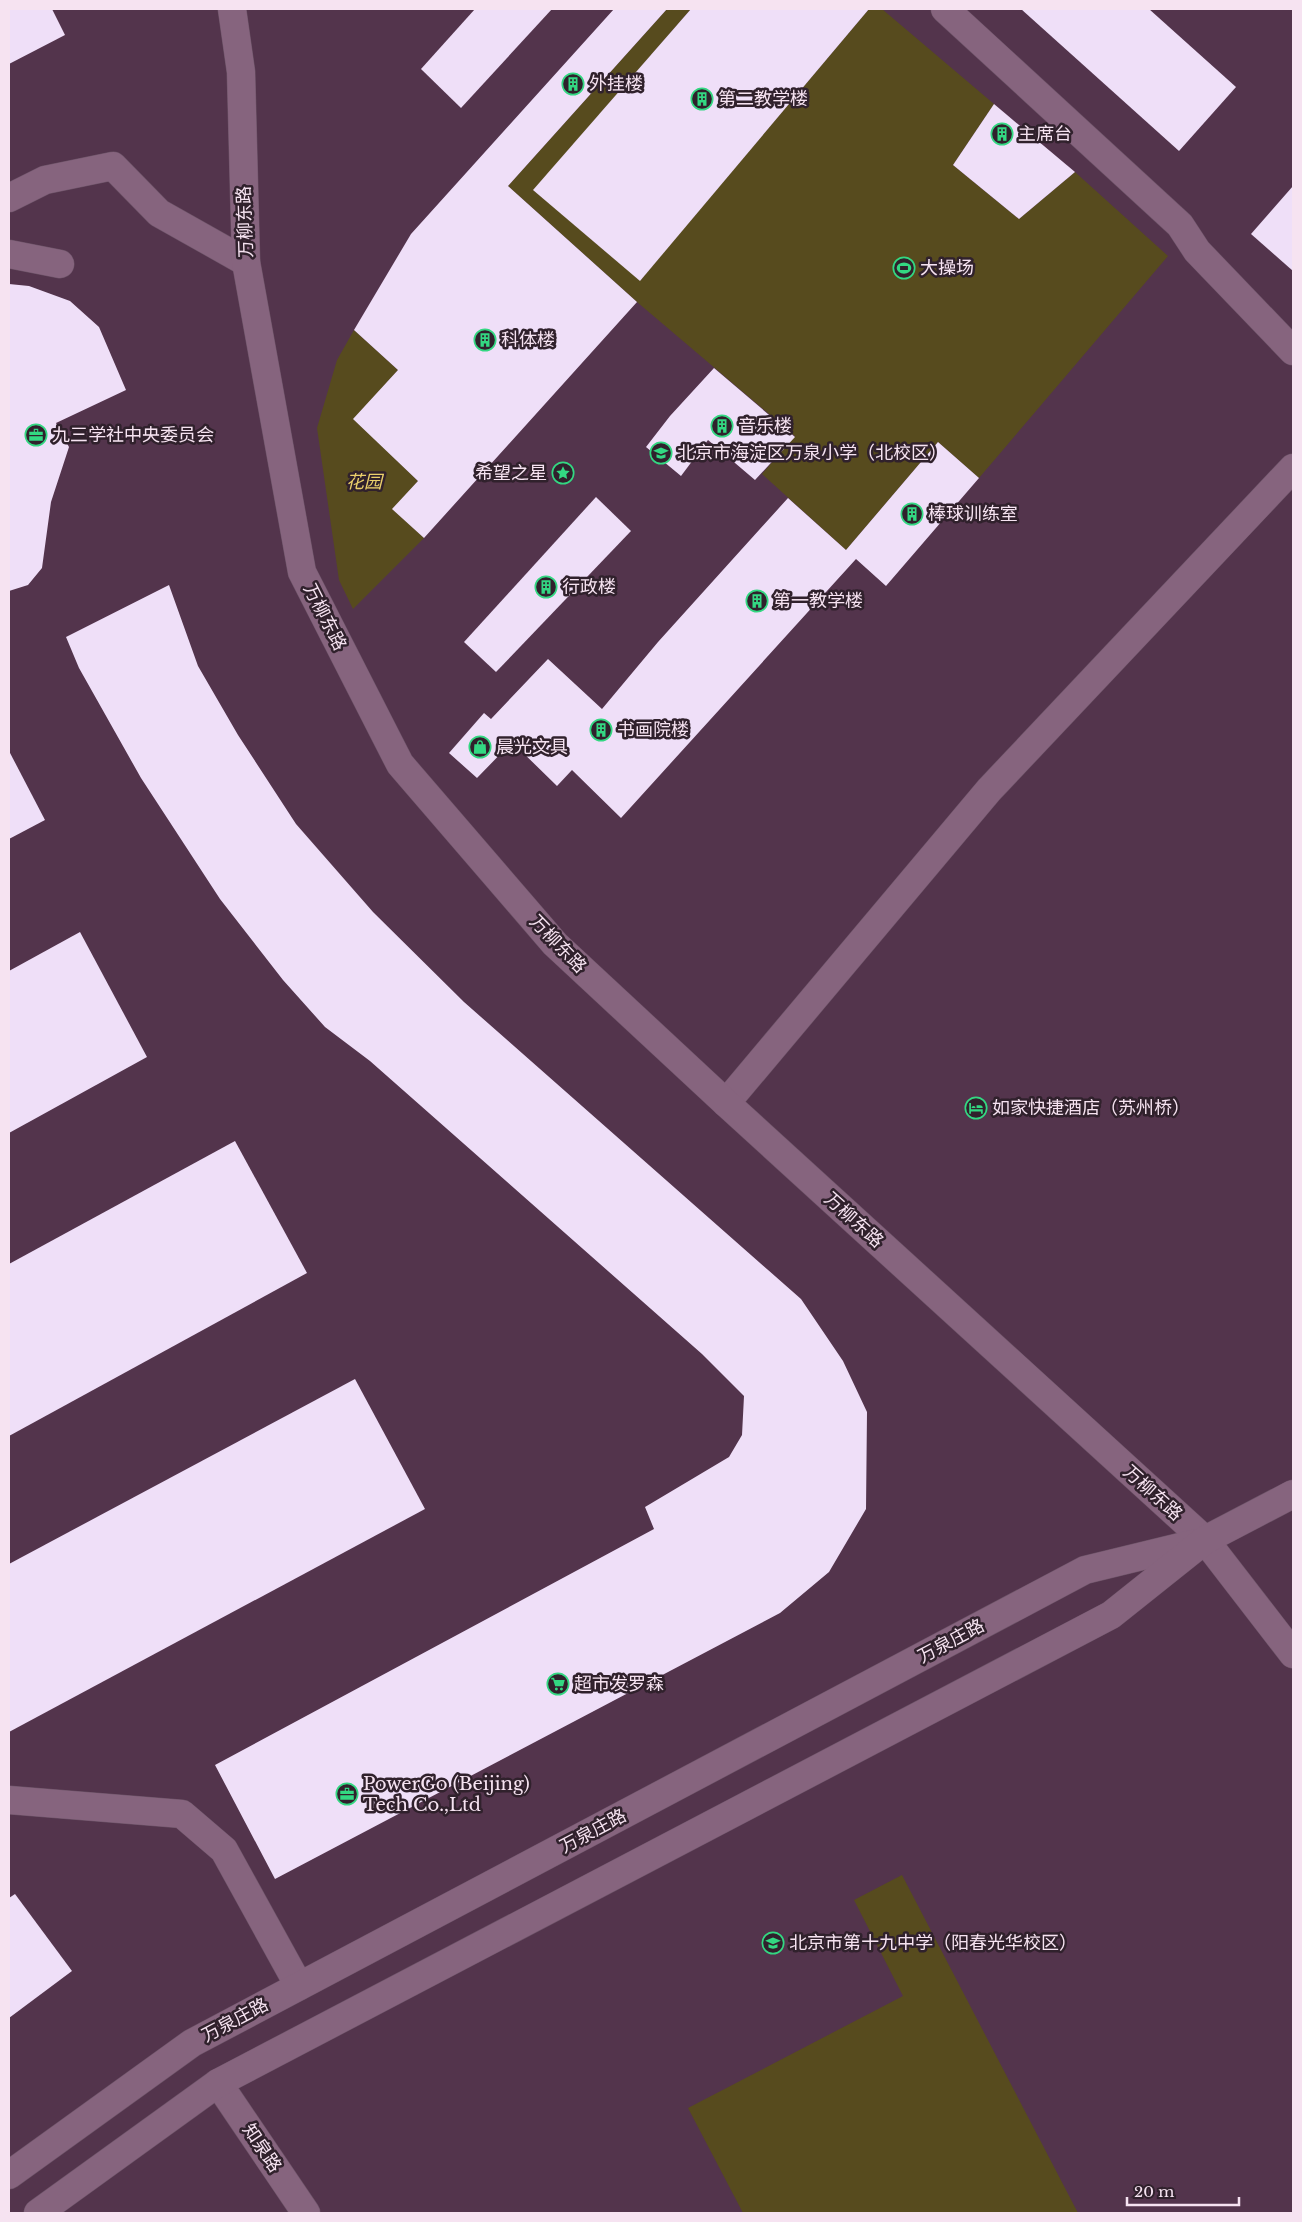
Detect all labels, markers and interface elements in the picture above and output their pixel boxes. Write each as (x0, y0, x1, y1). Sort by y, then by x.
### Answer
building icon: 外挂楼 (561, 72, 585, 96)
place label: 外挂楼 (589, 73, 643, 95)
building icon: 第二教学楼 (690, 87, 714, 111)
place label: 第二教学楼 (718, 88, 808, 110)
building icon: 主席台 (990, 122, 1014, 146)
place label: 主席台 (1018, 123, 1072, 145)
street label: 万柳东路 (233, 186, 257, 258)
sports icon: 大操场 (892, 256, 916, 280)
place label: 大操场 (920, 257, 974, 279)
building icon: 科体楼 (473, 328, 497, 352)
place label: 科体楼 (501, 329, 555, 351)
building icon: 音乐楼 (710, 414, 734, 438)
place label: 音乐楼 (738, 415, 792, 437)
office icon: 九三学社中央委员会 (24, 423, 48, 447)
place label: 九三学社中央委员会 (52, 424, 214, 446)
school or university icon: 北京市海淀区万泉小学（北校区） (649, 441, 673, 465)
place label: 北京市海淀区万泉小学（北校区） (677, 442, 947, 464)
place icon: 希望之星 (551, 461, 575, 485)
place label: 希望之星 (475, 462, 547, 484)
park label: 花园 (346, 471, 385, 493)
building icon: 棒球训练室 (900, 502, 924, 526)
place label: 棒球训练室 (928, 503, 1018, 525)
building icon: 行政楼 (534, 575, 558, 599)
place label: 行政楼 (562, 576, 616, 598)
street label: 万柳东路 (299, 580, 351, 654)
building icon: 第一教学楼 (745, 589, 769, 613)
place label: 第一教学楼 (773, 590, 863, 612)
building icon: 书画院楼 (589, 718, 613, 742)
place label: 书画院楼 (617, 719, 689, 741)
shop icon: 晨光文具 (468, 735, 492, 759)
place label: 晨光文具 (496, 736, 568, 758)
street label: 万柳东路 (525, 910, 591, 978)
hotel icon: 如家快捷酒店（苏州桥） (964, 1096, 988, 1120)
place label: 如家快捷酒店（苏州桥） (992, 1097, 1190, 1119)
street label: 万柳东路 (820, 1188, 888, 1252)
street label: 万柳东路 (1119, 1461, 1187, 1525)
street label: 万泉庄路 (914, 1614, 988, 1668)
supermarket icon: 超市发罗森 (546, 1672, 570, 1696)
place label: 超市发罗森 (574, 1673, 664, 1695)
place label: PowerGo (Beijing) Tech Co.,Ltd (363, 1773, 530, 1816)
office icon: PowerGo (Beijing) Tech Co.,Ltd (335, 1782, 359, 1806)
street label: 万泉庄路 (556, 1804, 630, 1858)
school or university icon: 北京市第十九中学（阳春光华校区） (761, 1931, 785, 1955)
place label: 北京市第十九中学（阳春光华校区） (789, 1932, 1077, 1954)
street label: 万泉庄路 (198, 1993, 272, 2047)
street label: 知泉路 (238, 2119, 286, 2177)
scale bar (1127, 2174, 1240, 2206)
text: 20 m (1134, 2182, 1174, 2201)

